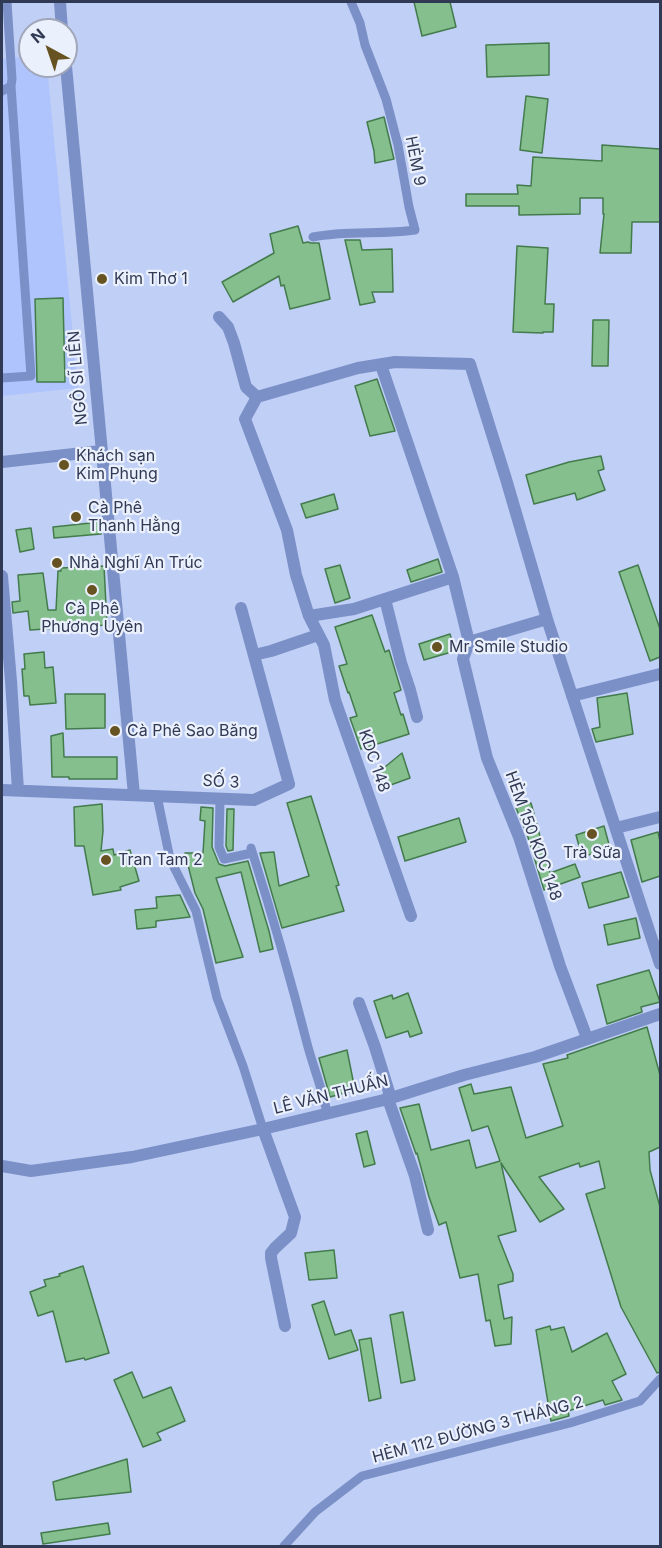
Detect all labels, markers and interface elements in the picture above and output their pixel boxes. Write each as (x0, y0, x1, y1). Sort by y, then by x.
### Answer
north arrow (18, 18, 78, 78)
text: N (27, 24, 49, 47)
street label: HẺM 9 (401, 134, 429, 188)
place label: Kim Thơ 1 (114, 269, 188, 289)
marker: Kim Thơ 1 (95, 272, 109, 286)
street label: NGÔ SĨ LIÊN (64, 330, 92, 426)
place label: Khách sạn Kim Phụng (76, 446, 158, 484)
marker: Khách sạn Kim Phụng (57, 458, 71, 472)
place label: Cà Phê Thanh Hằng (88, 498, 180, 536)
marker: Cà Phê Thanh Hằng (69, 510, 83, 524)
place label: Nhà Nghĩ An Trúc (69, 553, 203, 573)
marker: Nhà Nghĩ An Trúc (50, 556, 64, 570)
marker: Cà Phê Phương Uyên (85, 583, 99, 597)
place label: Cà Phê Phương Uyên (41, 599, 143, 637)
place label: Mr Smile Studio (449, 637, 568, 657)
marker: Mr Smile Studio (430, 640, 444, 654)
place label: Cà Phê Sao Băng (127, 721, 258, 741)
marker: Cà Phê Sao Băng (108, 724, 122, 738)
street label: KDC 148 (354, 727, 394, 795)
street label: HẺM 150 KDC 148 (501, 769, 565, 903)
street label: SỐ 3 (202, 771, 240, 793)
marker: Trà Sữa (585, 827, 599, 841)
place label: Trà Sữa (563, 843, 621, 863)
place label: Tran Tam 2 (118, 850, 203, 870)
marker: Tran Tam 2 (99, 853, 113, 867)
street label: LÊ VĂN THUẤN (272, 1071, 390, 1119)
street label: HẺM 112 ĐƯỜNG 3 THÁNG 2 (370, 1393, 586, 1467)

